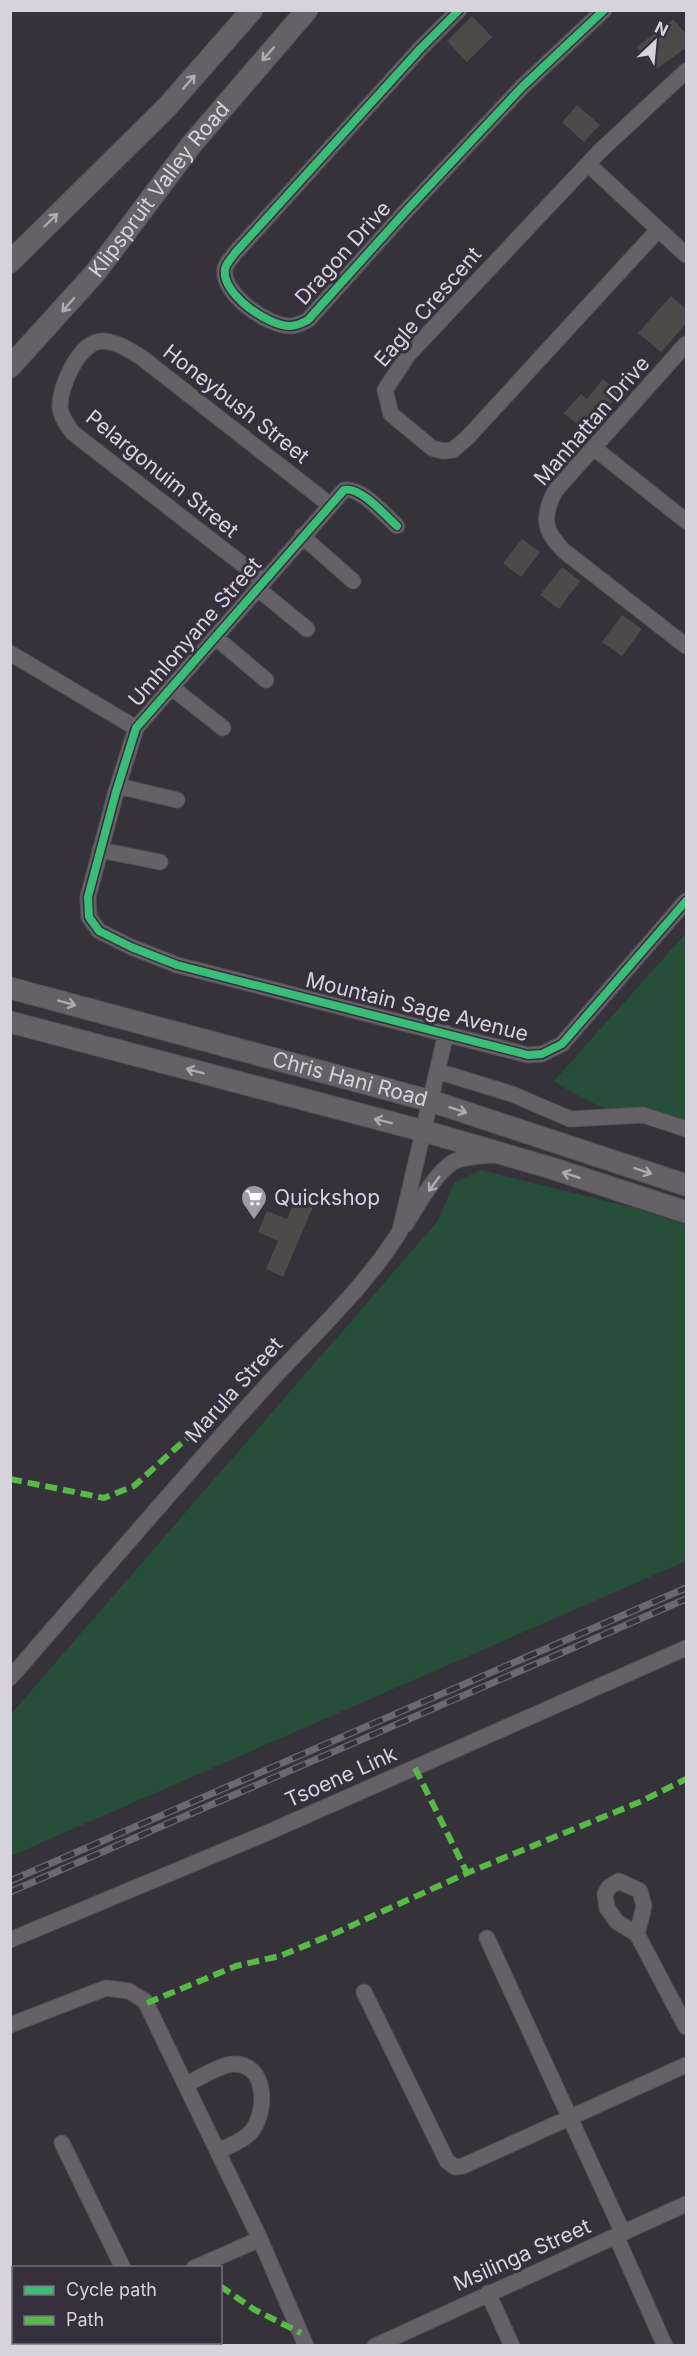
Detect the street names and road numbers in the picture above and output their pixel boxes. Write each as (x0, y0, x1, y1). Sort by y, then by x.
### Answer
street label: Klipspruit Valley Road (83, 97, 235, 282)
street label: Dragon Drive (290, 196, 396, 310)
street label: Eagle Crescent (369, 242, 486, 372)
street label: Honeybush Street (158, 339, 314, 468)
street label: Manhattan Drive (529, 351, 655, 490)
street label: Pelargonuim Street (81, 404, 244, 543)
street label: Umhlonyane Street (123, 552, 266, 711)
street label: Mountain Sage Avenue (303, 967, 531, 1046)
street label: Chris Hani Road (270, 1046, 430, 1112)
street label: Marula Street (180, 1332, 288, 1448)
street label: Tsoene Link (281, 1741, 401, 1812)
street label: Msilinga Street (449, 2213, 594, 2296)

